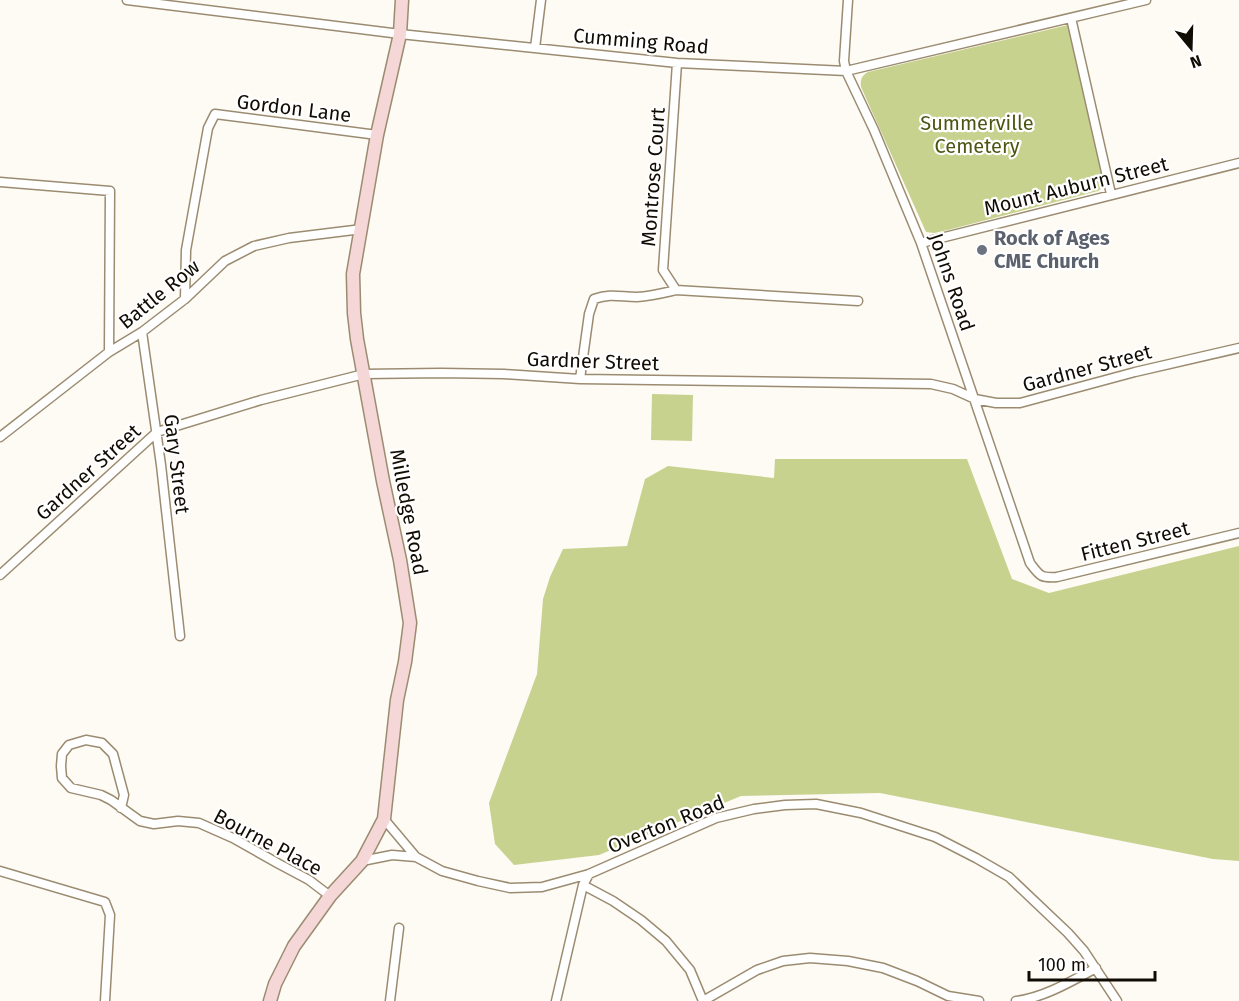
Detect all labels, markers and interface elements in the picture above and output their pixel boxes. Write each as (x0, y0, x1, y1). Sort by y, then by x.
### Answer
north arrow (1161, 18, 1221, 78)
street label: Cumming Road (572, 23, 710, 59)
text: N (1188, 51, 1204, 72)
street label: Gordon Lane (235, 89, 353, 127)
street label: Montrose Court (636, 106, 670, 247)
park label: Summerville Cemetery (920, 111, 1034, 158)
street label: Mount Auburn Street (982, 151, 1171, 220)
place label: Rock of Ages CME Church (994, 226, 1110, 273)
street label: Johns Road (924, 230, 980, 334)
marker: Rock of Ages CME Church (975, 243, 989, 257)
street label: Battle Row (114, 254, 204, 334)
street label: Gardner Street (1020, 339, 1155, 397)
street label: Gardner Street (526, 347, 660, 375)
street label: Gary Street (159, 413, 195, 516)
street label: Gardner Street (31, 418, 146, 525)
street label: Milledge Road (385, 447, 433, 577)
street label: Fitten Street (1078, 516, 1193, 566)
street label: Overton Road (604, 790, 728, 858)
street label: Bourne Place (210, 803, 326, 881)
scale bar (1029, 944, 1155, 982)
text: 100 m (1038, 954, 1086, 976)

